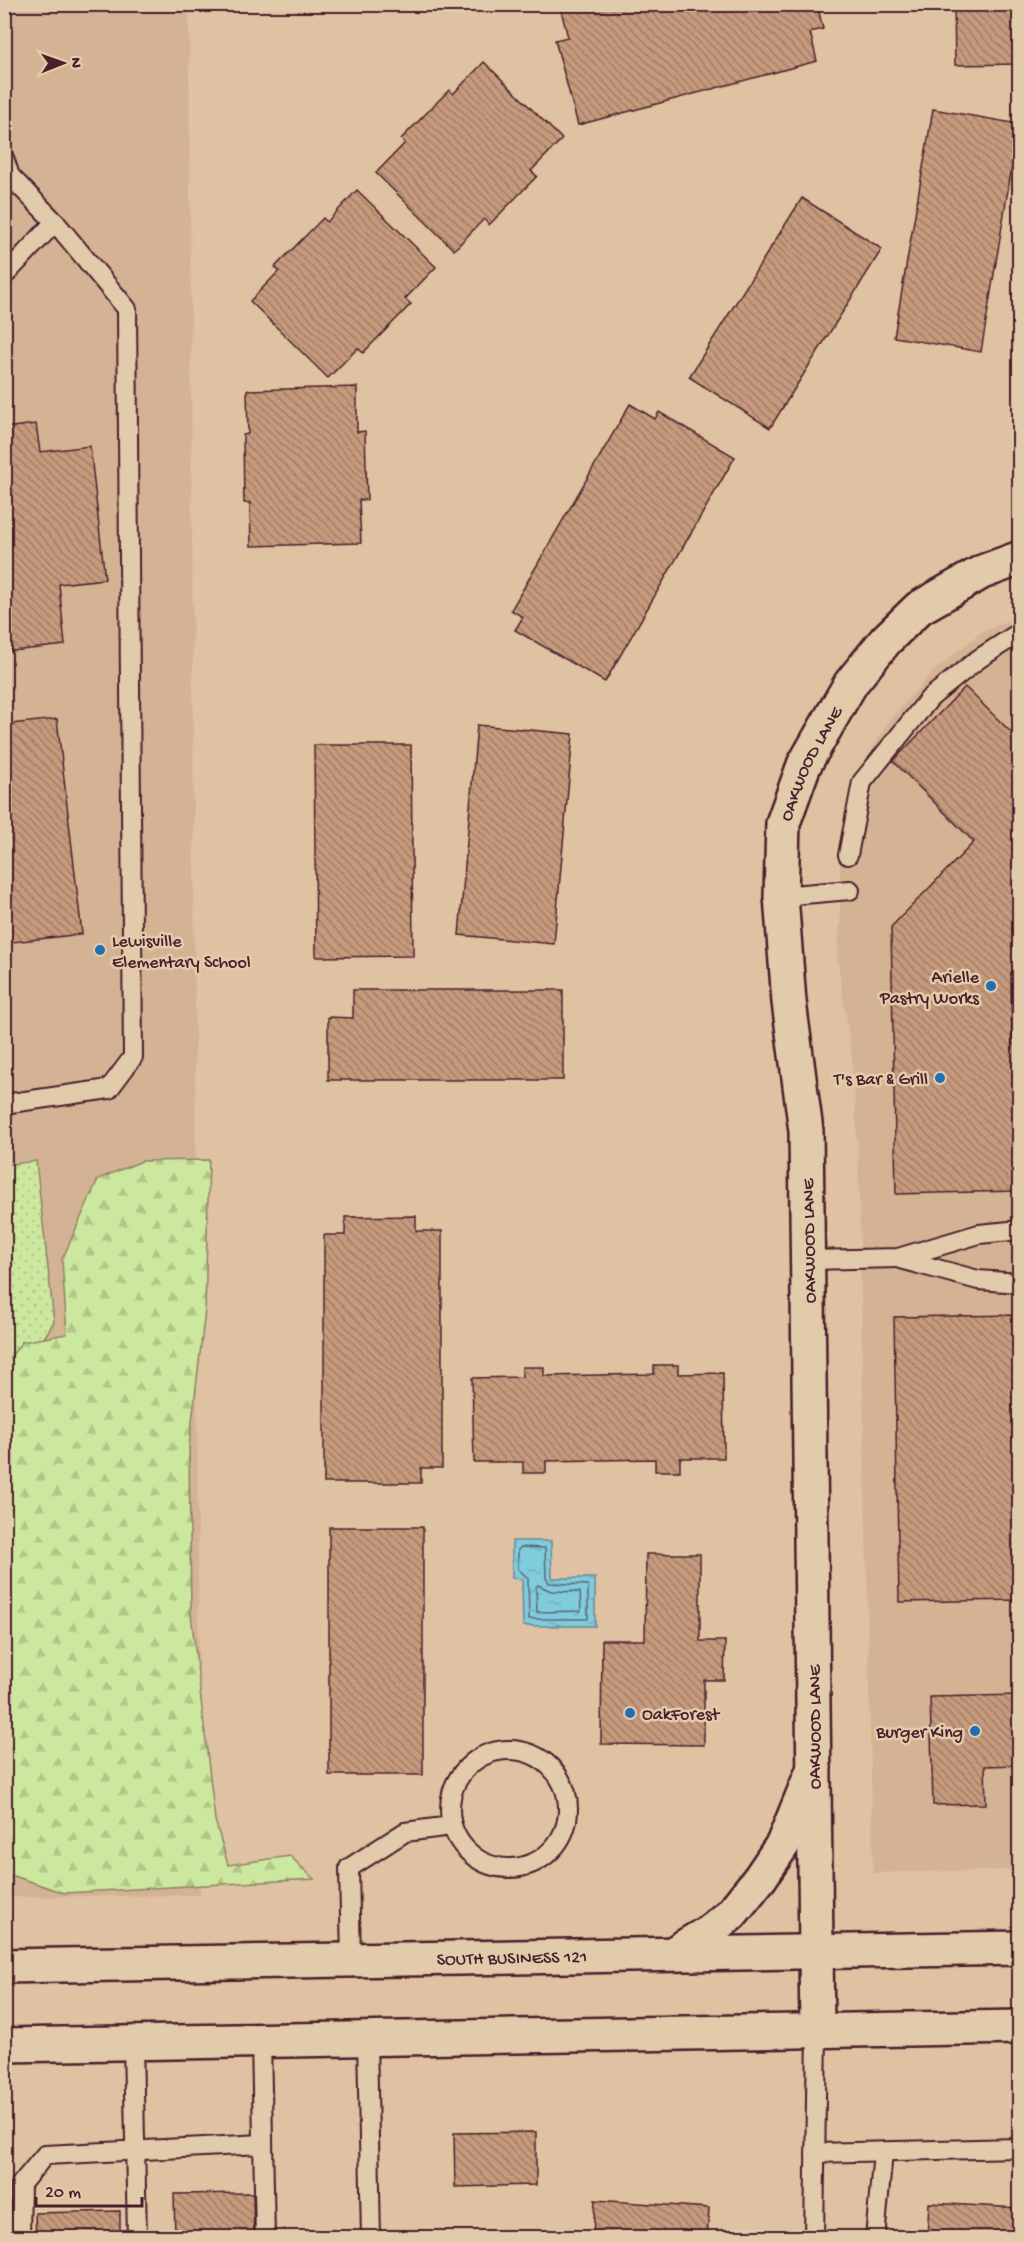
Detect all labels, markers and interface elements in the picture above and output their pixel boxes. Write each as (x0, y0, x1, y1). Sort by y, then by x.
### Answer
north arrow (33, 33, 93, 93)
text: N (65, 57, 84, 69)
street label: OAKWOOD LANE (777, 703, 849, 824)
place label: Lewisville Elementary School (112, 932, 251, 974)
marker: Lewisville Elementary School (93, 943, 107, 957)
place label: Arielle Pastry Works (879, 968, 980, 1010)
marker: Arielle Pastry Works (984, 979, 998, 993)
place label: T's Bar & Grill (833, 1070, 928, 1091)
marker: T's Bar & Grill (933, 1071, 947, 1085)
street label: OAKWOOD LANE (799, 1178, 822, 1303)
street label: OAKWOOD LANE (806, 1664, 827, 1789)
place label: OakForest (642, 1705, 721, 1726)
marker: OakForest (623, 1706, 637, 1720)
place label: Burger King (875, 1723, 963, 1744)
marker: Burger King (968, 1724, 982, 1738)
street label: SOUTH BUSINESS 121 (436, 1948, 587, 1971)
scale bar (36, 2170, 142, 2208)
text: 20 m (45, 2183, 81, 2204)

